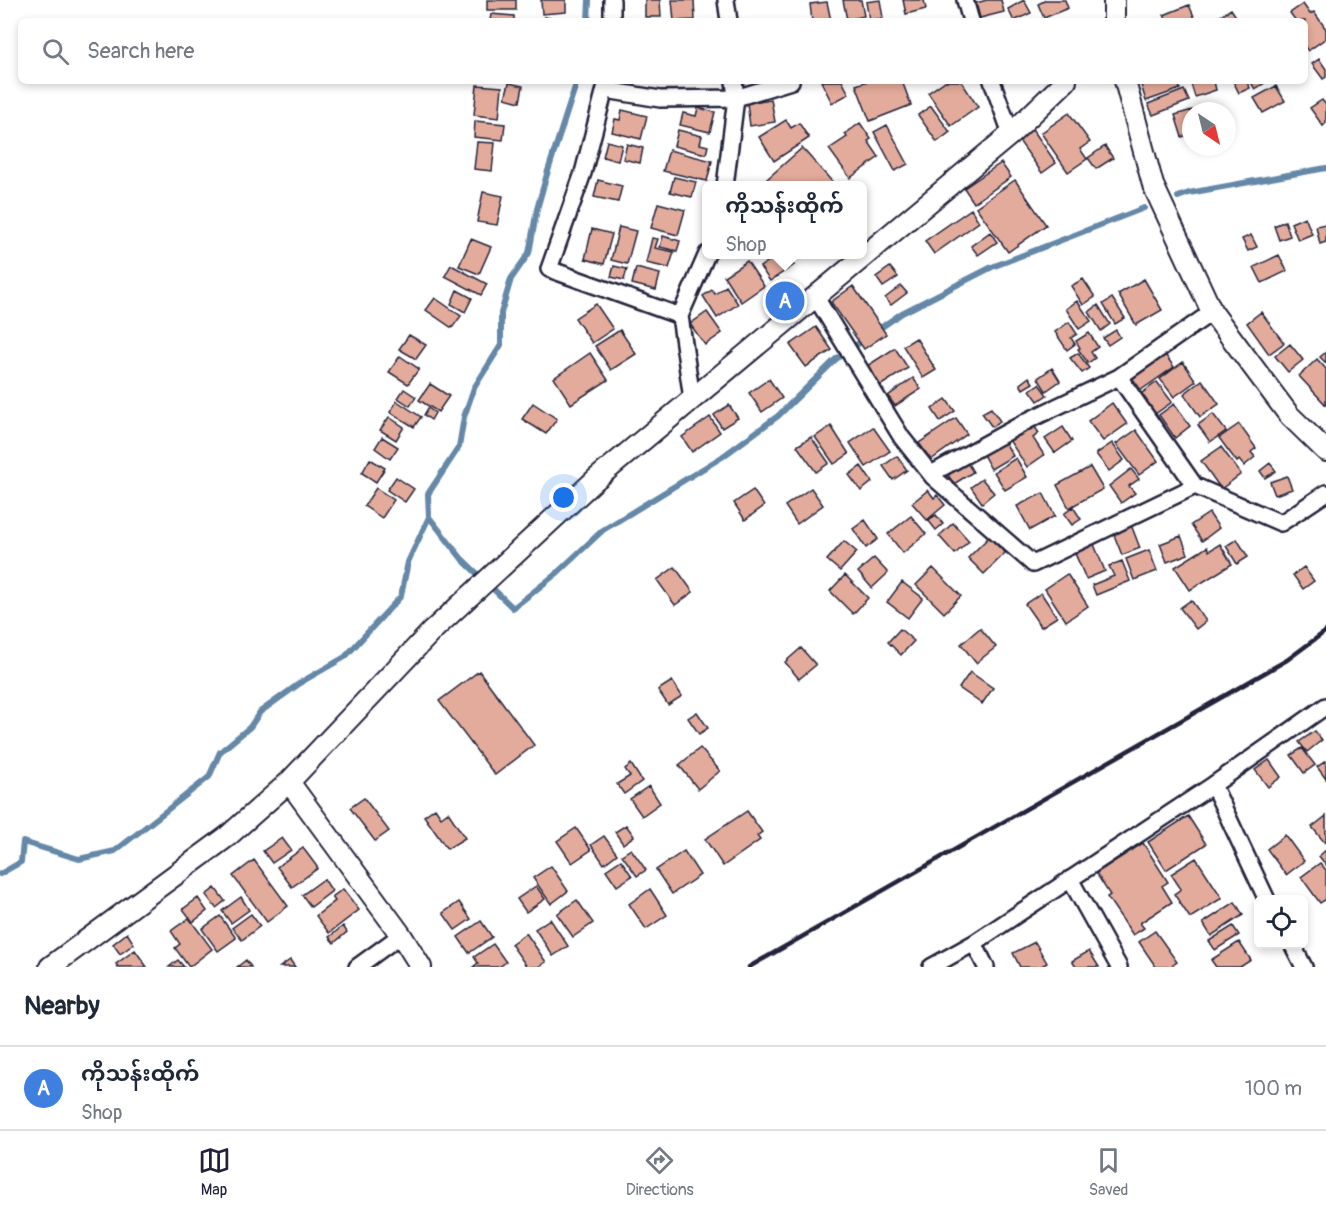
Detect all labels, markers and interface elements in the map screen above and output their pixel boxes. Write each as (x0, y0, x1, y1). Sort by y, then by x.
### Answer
search box (18, 18, 1308, 84)
icon: search (39, 35, 72, 68)
text: Search here (87, 37, 194, 65)
north arrow (1182, 102, 1236, 156)
popup (702, 181, 867, 259)
text: ကိုသန်းထိုက် (725, 192, 844, 220)
text: Shop (725, 232, 767, 257)
pin: A (766, 278, 804, 324)
your location (549, 483, 578, 512)
map controls (1254, 895, 1308, 949)
button: locate (1254, 895, 1308, 949)
text: Nearby (24, 990, 100, 1022)
text: ကိုသန်းထိုက် (81, 1060, 200, 1088)
text: A (37, 1076, 50, 1101)
text: 100 m (1245, 1076, 1302, 1101)
text: Shop (81, 1100, 122, 1125)
tab: Map (198, 1144, 231, 1200)
tab: Directions (626, 1144, 694, 1200)
tab: Saved (1089, 1144, 1128, 1200)

